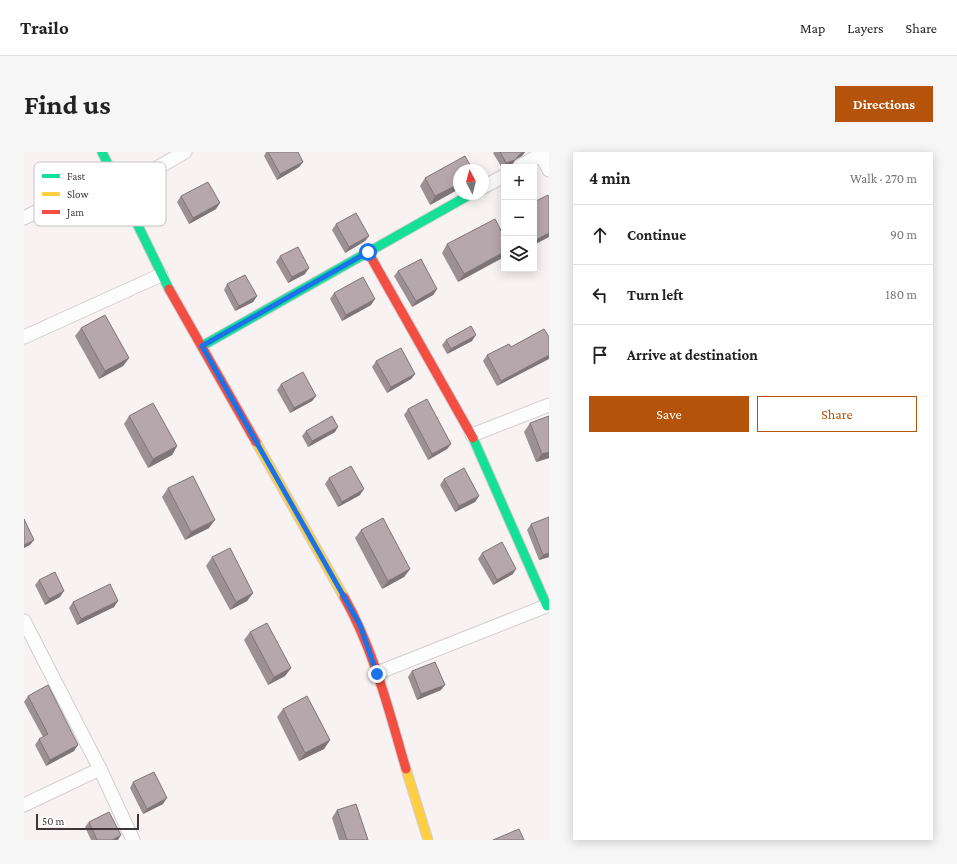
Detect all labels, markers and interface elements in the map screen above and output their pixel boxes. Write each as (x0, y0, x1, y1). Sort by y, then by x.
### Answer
text: Trailo (20, 17, 69, 38)
text: Map (800, 20, 825, 36)
text: Layers (847, 20, 884, 36)
text: Share (906, 20, 937, 36)
button: Directions (835, 86, 933, 122)
text: Find us (24, 89, 111, 120)
legend (34, 162, 166, 226)
north arrow (453, 164, 489, 200)
map controls (501, 164, 537, 272)
button: + (501, 164, 537, 200)
text: 4 min (589, 169, 631, 188)
text: Fast (67, 170, 86, 182)
text: Walk · 270 m (850, 171, 917, 186)
text: Slow (67, 188, 89, 200)
button: − (501, 200, 537, 236)
text: Jam (66, 206, 84, 219)
icon: ahead (589, 224, 611, 246)
text: Continue (627, 227, 686, 243)
text: 90 m (890, 227, 917, 242)
button: layers (501, 236, 537, 272)
route start (359, 243, 377, 261)
icon: left (589, 284, 611, 306)
text: Turn left (627, 287, 683, 303)
text: 180 m (885, 287, 917, 302)
icon: arrive (589, 344, 611, 366)
text: Arrive at destination (627, 347, 758, 363)
button: Save (589, 396, 749, 432)
button: Share (757, 396, 917, 432)
route end (368, 665, 386, 683)
scale bar (36, 812, 139, 831)
text: 50 m (42, 815, 64, 827)

